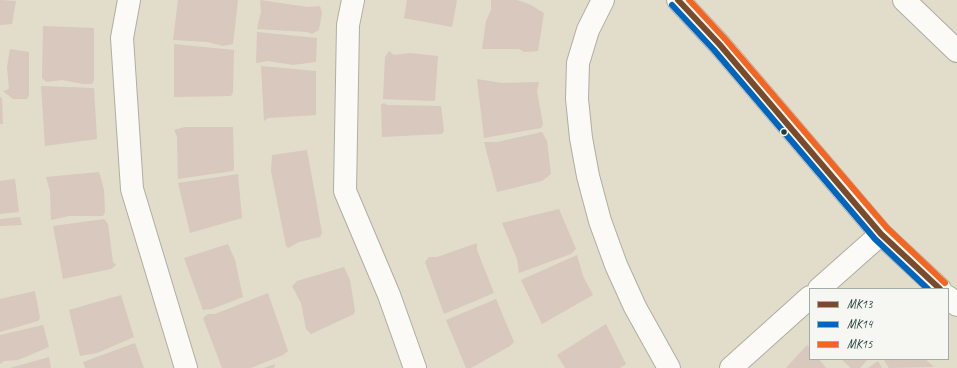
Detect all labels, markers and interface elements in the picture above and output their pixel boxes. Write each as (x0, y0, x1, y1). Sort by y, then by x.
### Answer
unlabelled marker (779, 127, 789, 137)
legend (809, 288, 949, 360)
text: MK13 (847, 296, 872, 312)
text: MK14 (847, 316, 872, 332)
text: MK15 (847, 336, 872, 352)

